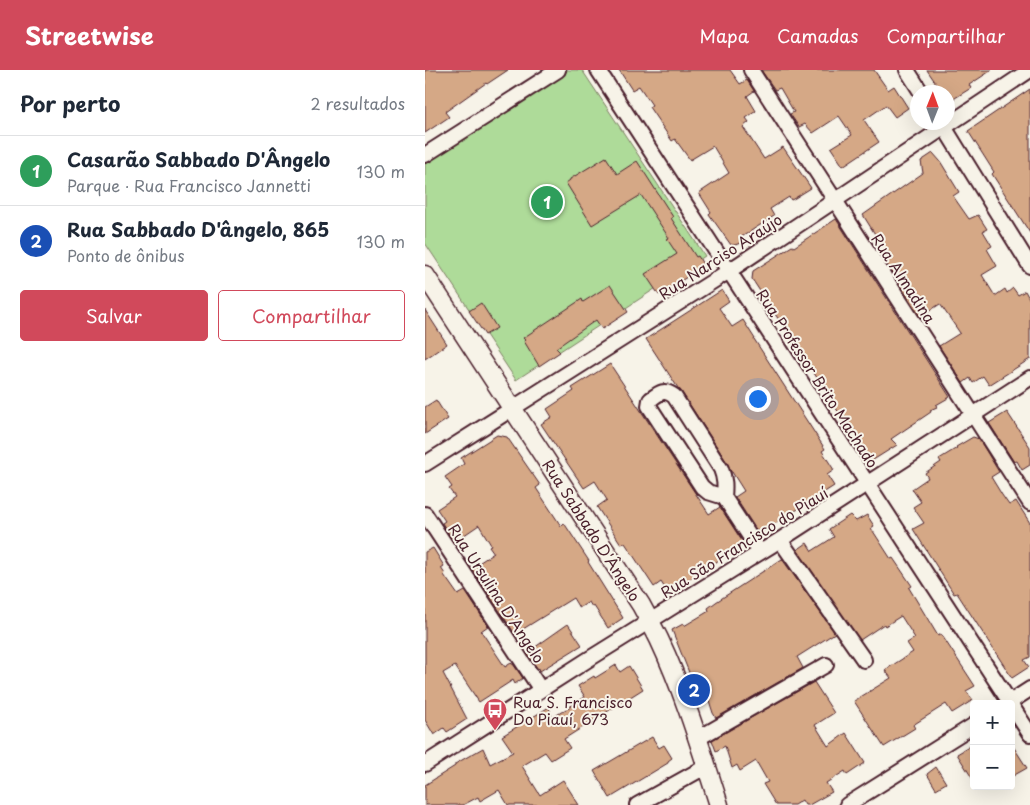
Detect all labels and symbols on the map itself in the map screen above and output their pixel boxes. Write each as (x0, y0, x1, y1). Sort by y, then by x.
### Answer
north arrow (910, 85, 955, 130)
pin: 1 (531, 183, 563, 221)
street label: Rua Narciso Araújo (654, 207, 786, 305)
street label: Rua Almadina (866, 228, 942, 328)
street label: Rua Professor Brito Machado (751, 284, 885, 472)
your location (745, 386, 771, 412)
street label: Rua Sabbado D'Ângelo (537, 454, 647, 606)
street label: Rua São Francisco do Piauí (656, 480, 833, 603)
street label: Rua Ursulina D'Angelo (443, 519, 551, 667)
pin: 2 (678, 671, 710, 709)
place label: Rua S. Francisco Do Piauí, 673 (513, 690, 633, 730)
bus stop icon: Rua S. Francisco Do Piauí, 673 (482, 697, 508, 731)

